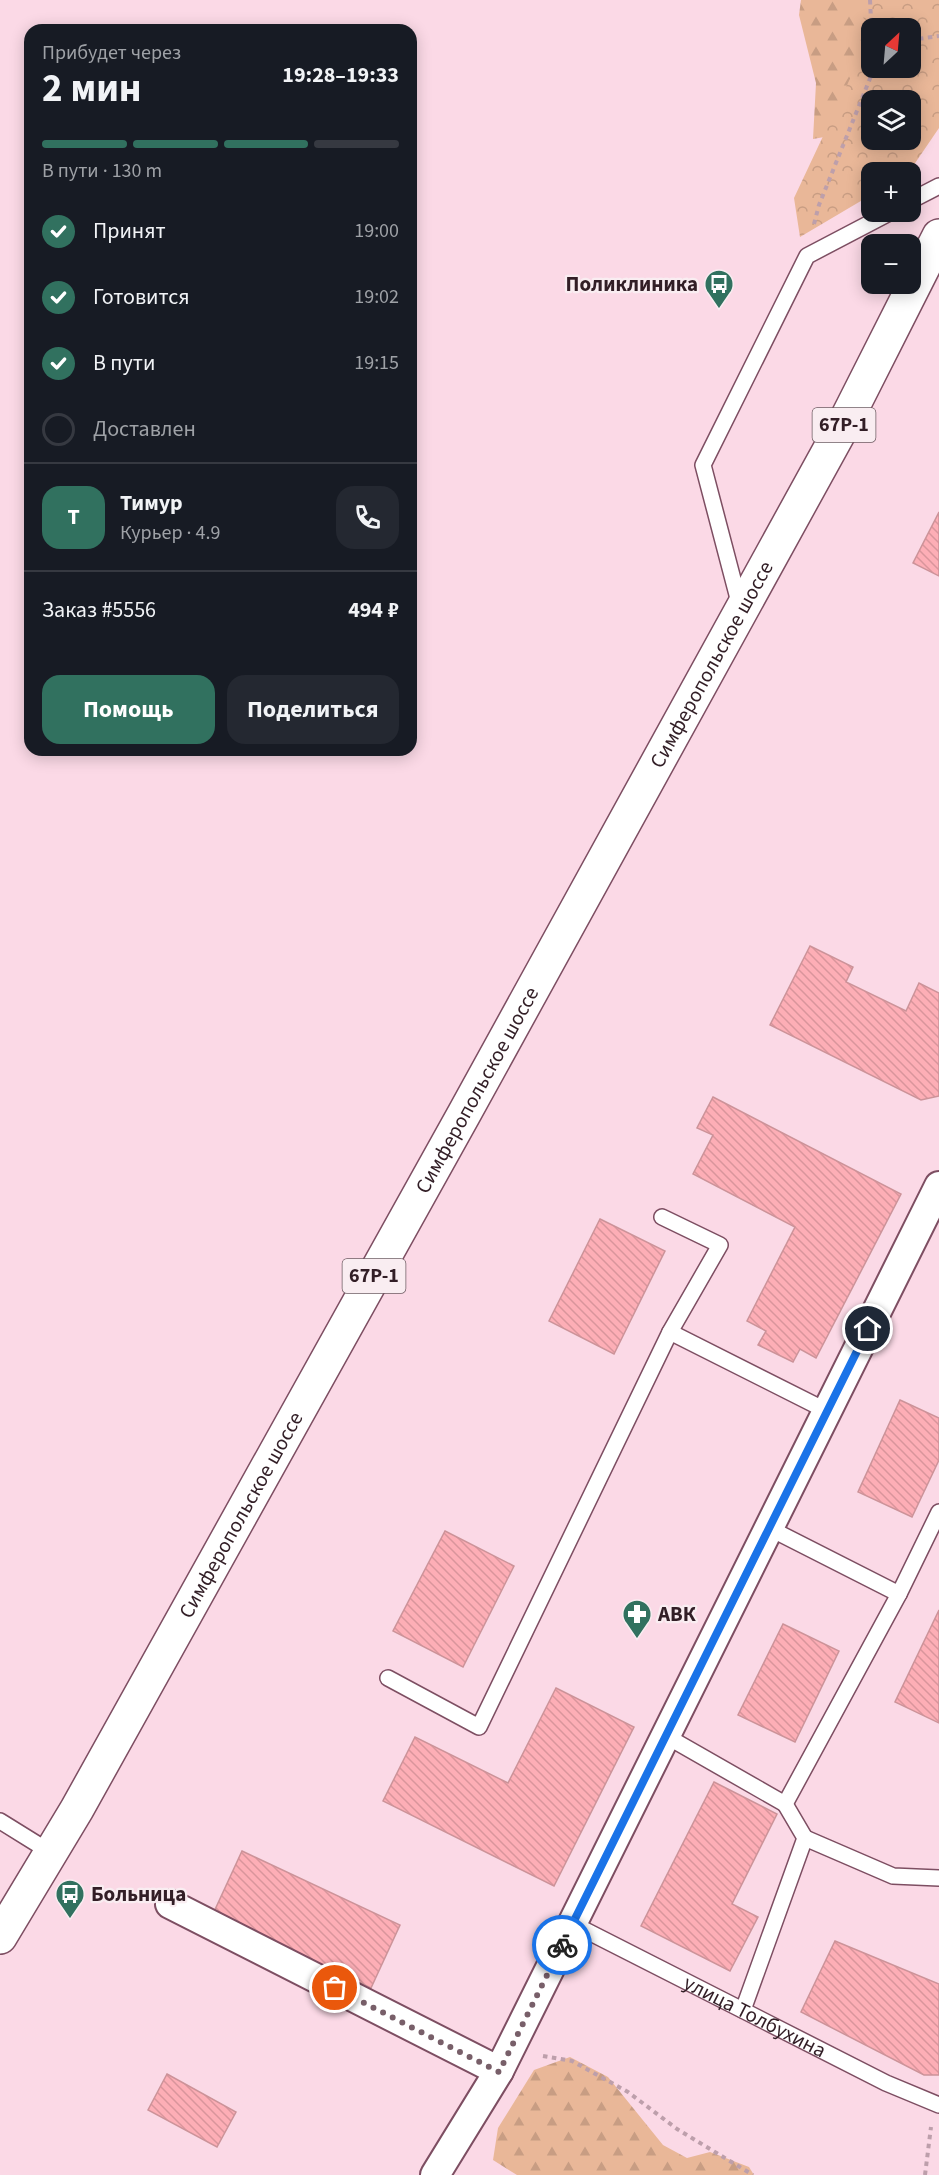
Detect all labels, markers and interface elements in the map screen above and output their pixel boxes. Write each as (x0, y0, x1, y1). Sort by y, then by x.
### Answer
north arrow (861, 18, 921, 78)
map controls (861, 18, 921, 294)
text: Прибудет через (42, 39, 181, 67)
text: 19:28–19:33 (282, 59, 399, 91)
text: 2 мин (42, 61, 142, 117)
button: layers (861, 90, 921, 150)
text: В пути · 130 m (42, 157, 162, 185)
button: + (861, 162, 921, 222)
icon: check (42, 215, 75, 248)
text: Принят (93, 215, 166, 247)
text: 19:00 (354, 217, 399, 245)
button: − (861, 234, 921, 294)
bus stop icon: Поликлиника (703, 268, 735, 310)
place label: Поликлиника (566, 269, 698, 299)
icon: check (42, 281, 75, 314)
text: Готовится (93, 281, 190, 313)
text: 19:02 (354, 283, 399, 311)
icon: check (42, 347, 75, 380)
text: В пути (93, 347, 155, 379)
text: 19:15 (354, 349, 399, 377)
road number: 67Р-1 (812, 408, 876, 442)
text: Доставлен (93, 413, 196, 445)
button: phone (336, 486, 399, 549)
text: Тимур (120, 487, 183, 519)
text: Т (67, 501, 80, 533)
text: Курьер · 4.9 (120, 519, 220, 547)
street label: Симферопольское шоссе (642, 556, 781, 773)
text: Заказ #5556 (42, 594, 156, 626)
text: 494 ₽ (348, 594, 399, 626)
button: Помощь (42, 675, 215, 744)
button: Поделиться (227, 675, 399, 744)
street label: Симферопольское шоссе (408, 981, 546, 1199)
road number: 67Р-1 (342, 1259, 406, 1293)
pin (842, 1303, 893, 1354)
icon: home (851, 1312, 884, 1345)
street label: Симферопольское шоссе (171, 1406, 310, 1624)
pharmacy icon: АВК (621, 1598, 653, 1640)
place label: АВК (657, 1599, 697, 1629)
bus stop icon: Больница (54, 1878, 86, 1920)
place label: Больница (91, 1879, 186, 1909)
courier (532, 1915, 592, 1975)
icon: bike (546, 1929, 579, 1962)
pin (309, 1962, 360, 2013)
street label: улица Толбухина (678, 1968, 831, 2065)
icon: bag (318, 1971, 351, 2004)

